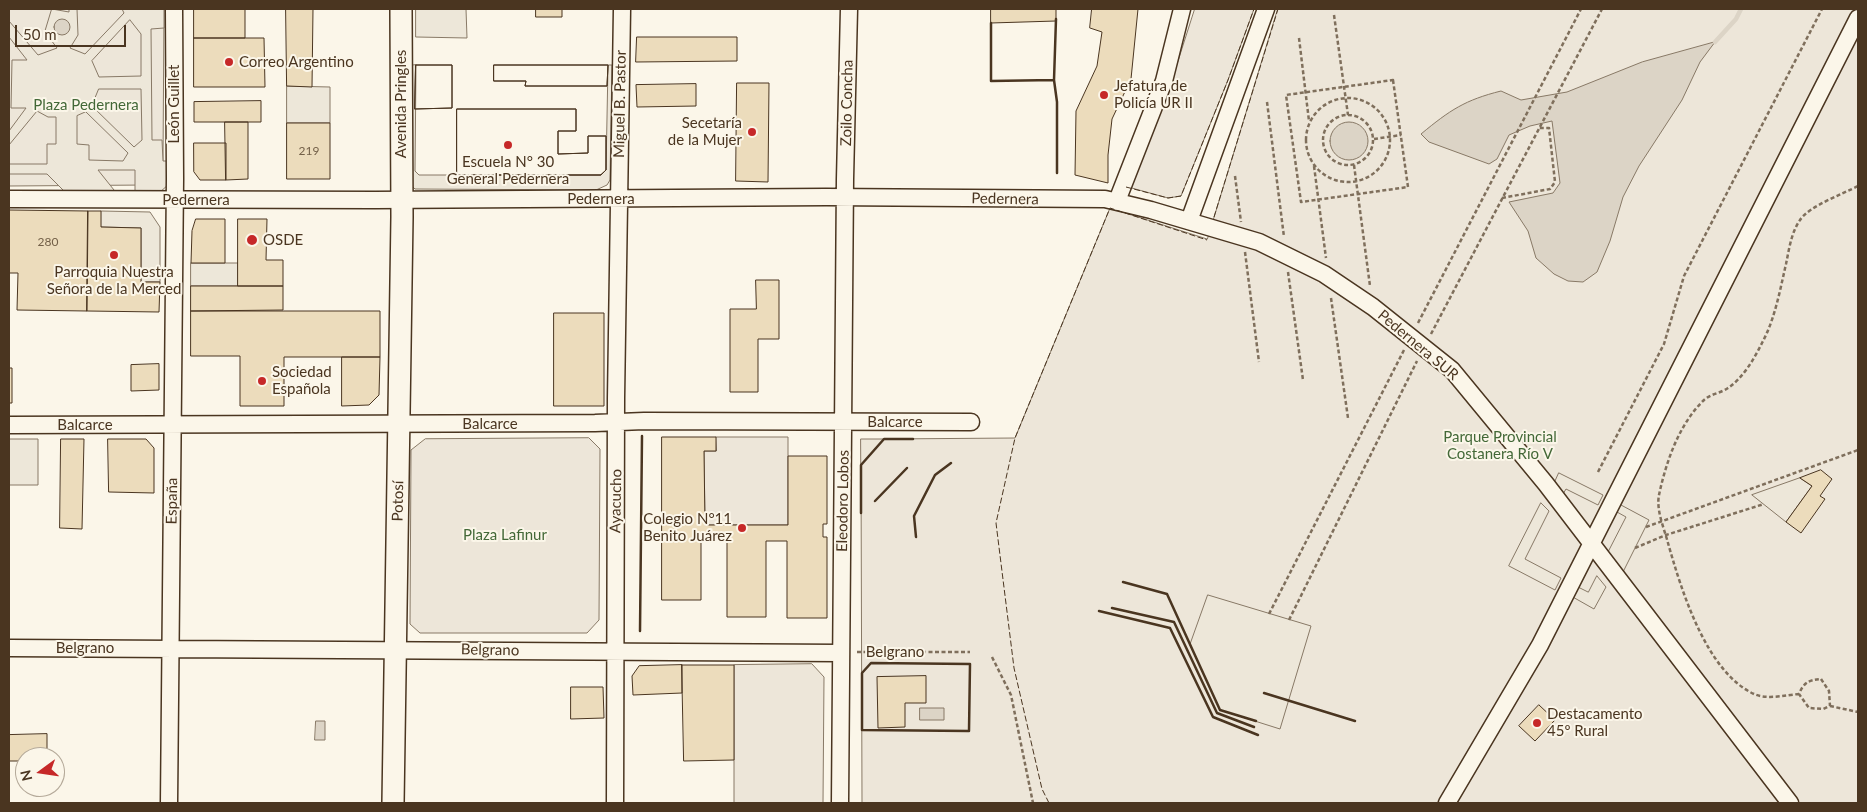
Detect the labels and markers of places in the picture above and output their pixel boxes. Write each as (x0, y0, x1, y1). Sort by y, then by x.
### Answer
place label: Correo Argentino (239, 53, 354, 71)
marker: Correo Argentino (223, 56, 235, 68)
place label: Jefatura de Policía UR II (1114, 77, 1193, 112)
marker: Jefatura de Policía UR II (1098, 89, 1110, 101)
place label: Secetaría de la Mujer (668, 114, 742, 149)
marker: Secetaría de la Mujer (746, 126, 758, 138)
marker: Escuela N° 30 General Pedernera (502, 139, 514, 151)
place label: Escuela N° 30 General Pedernera (447, 153, 569, 188)
place label: OSDE (263, 231, 303, 249)
marker: OSDE (245, 233, 259, 247)
marker: Parroquia Nuestra Señora de la Merced (108, 249, 120, 261)
place label: Parroquia Nuestra Señora de la Merced (47, 263, 181, 298)
place label: Sociedad Española (272, 363, 332, 398)
marker: Sociedad Española (256, 375, 268, 387)
place label: Colegio N°11 Benito Juárez (643, 510, 732, 545)
marker: Colegio N°11 Benito Juárez (736, 522, 748, 534)
place label: Destacamento 45º Rural (1547, 705, 1643, 740)
marker: Destacamento 45º Rural (1531, 717, 1543, 729)

